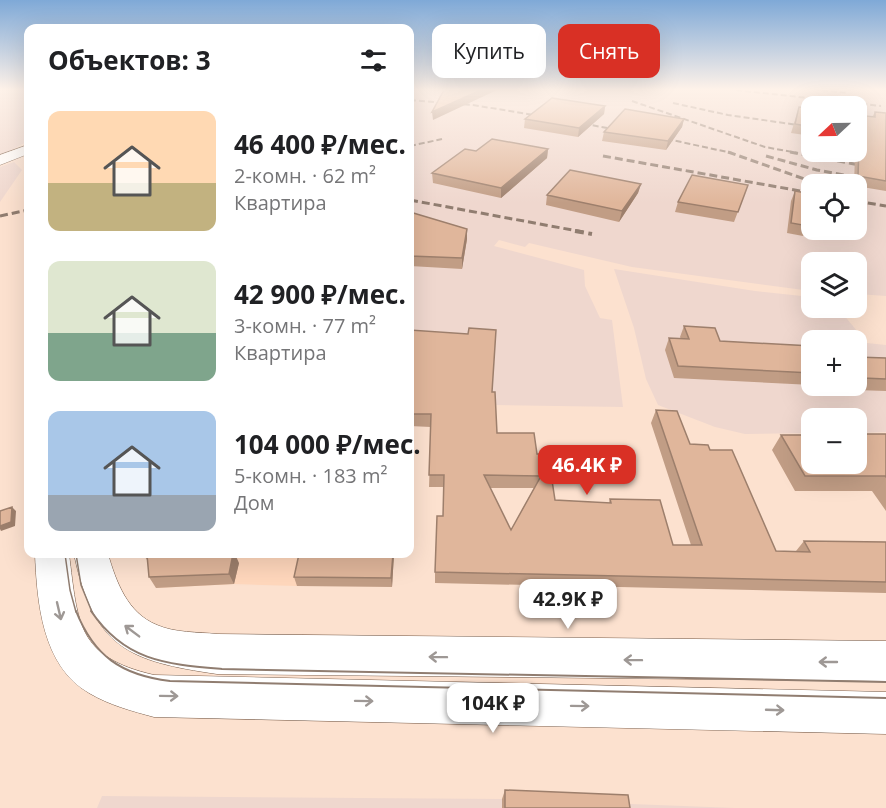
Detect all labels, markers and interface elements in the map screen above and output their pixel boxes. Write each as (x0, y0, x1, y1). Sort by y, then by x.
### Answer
chip: Купить (432, 24, 546, 78)
chip: Снять (558, 24, 660, 78)
text: Объектов: 3 (48, 42, 211, 78)
icon: filters (357, 44, 390, 77)
north arrow (801, 96, 867, 162)
map controls (801, 96, 867, 474)
text: 46 400 ₽/мес. (234, 126, 406, 162)
icon: home (96, 135, 168, 207)
text: 2-комн. · 62 m² (234, 162, 376, 189)
button: locate (801, 174, 867, 240)
text: Квартира (234, 189, 327, 216)
button: layers (801, 252, 867, 318)
text: 42 900 ₽/мес. (234, 276, 406, 312)
icon: home (96, 285, 168, 357)
text: 3-комн. · 77 m² (234, 312, 376, 339)
button: + (801, 330, 867, 396)
text: Квартира (234, 339, 327, 366)
button: − (801, 408, 867, 474)
text: 104 000 ₽/мес. (234, 426, 421, 462)
icon: home (96, 435, 168, 507)
pin: 46.4K ₽ (532, 445, 642, 496)
text: 46.4K ₽ (552, 451, 622, 478)
text: 5-комн. · 183 m² (234, 462, 387, 489)
text: Дом (234, 489, 274, 516)
pin: 42.9K ₽ (513, 579, 623, 630)
text: 42.9K ₽ (533, 585, 603, 612)
one-way arrow (53, 602, 65, 621)
one-way arrow (125, 625, 141, 637)
one-way arrow (428, 651, 448, 662)
one-way arrow (623, 654, 643, 666)
one-way arrow (818, 656, 838, 668)
pin: 104K ₽ (444, 683, 542, 734)
text: 104K ₽ (461, 689, 525, 716)
one-way arrow (159, 691, 179, 702)
one-way arrow (354, 695, 374, 707)
one-way arrow (570, 700, 590, 712)
one-way arrow (765, 704, 785, 715)

